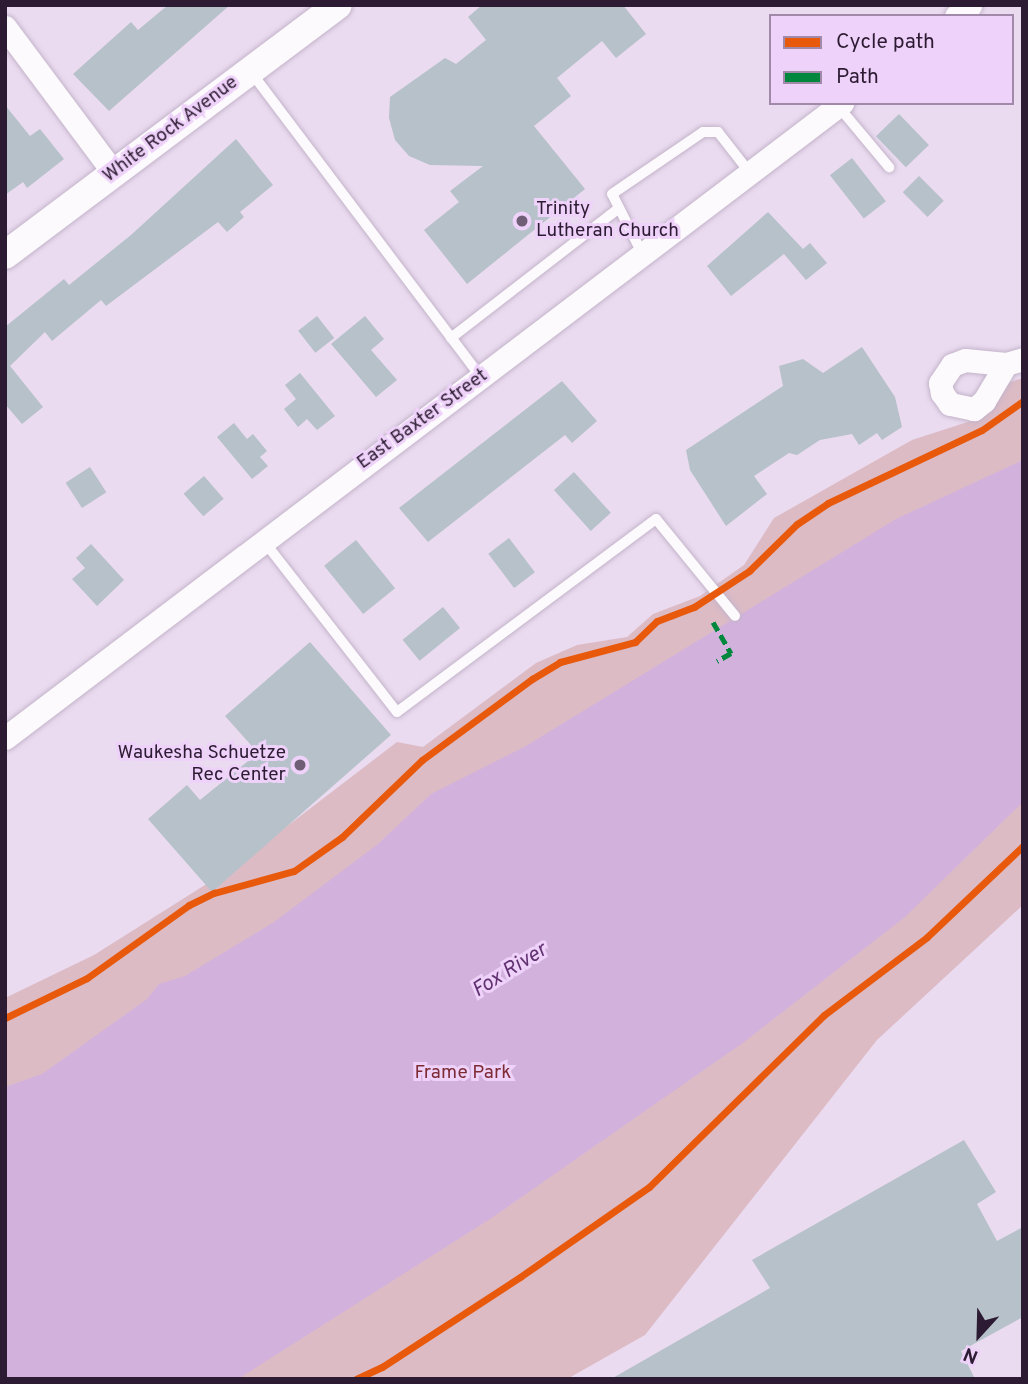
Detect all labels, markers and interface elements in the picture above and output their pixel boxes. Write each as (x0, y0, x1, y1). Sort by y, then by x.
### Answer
legend (769, 14, 1014, 105)
text: Cycle path (836, 29, 935, 56)
text: Path (836, 64, 879, 91)
street label: White Rock Avenue (99, 72, 243, 188)
place label: Trinity Lutheran Church (536, 199, 679, 243)
marker: Trinity Lutheran Church (514, 213, 530, 229)
street label: East Baxter Street (353, 365, 493, 475)
place label: Waukesha Schuetze Rec Center (118, 743, 286, 787)
marker: Waukesha Schuetze Rec Center (292, 757, 308, 773)
water label: Fox River (468, 938, 552, 1004)
park label: Frame Park (415, 1063, 511, 1085)
north arrow (944, 1300, 1014, 1370)
text: N (960, 1341, 982, 1368)

